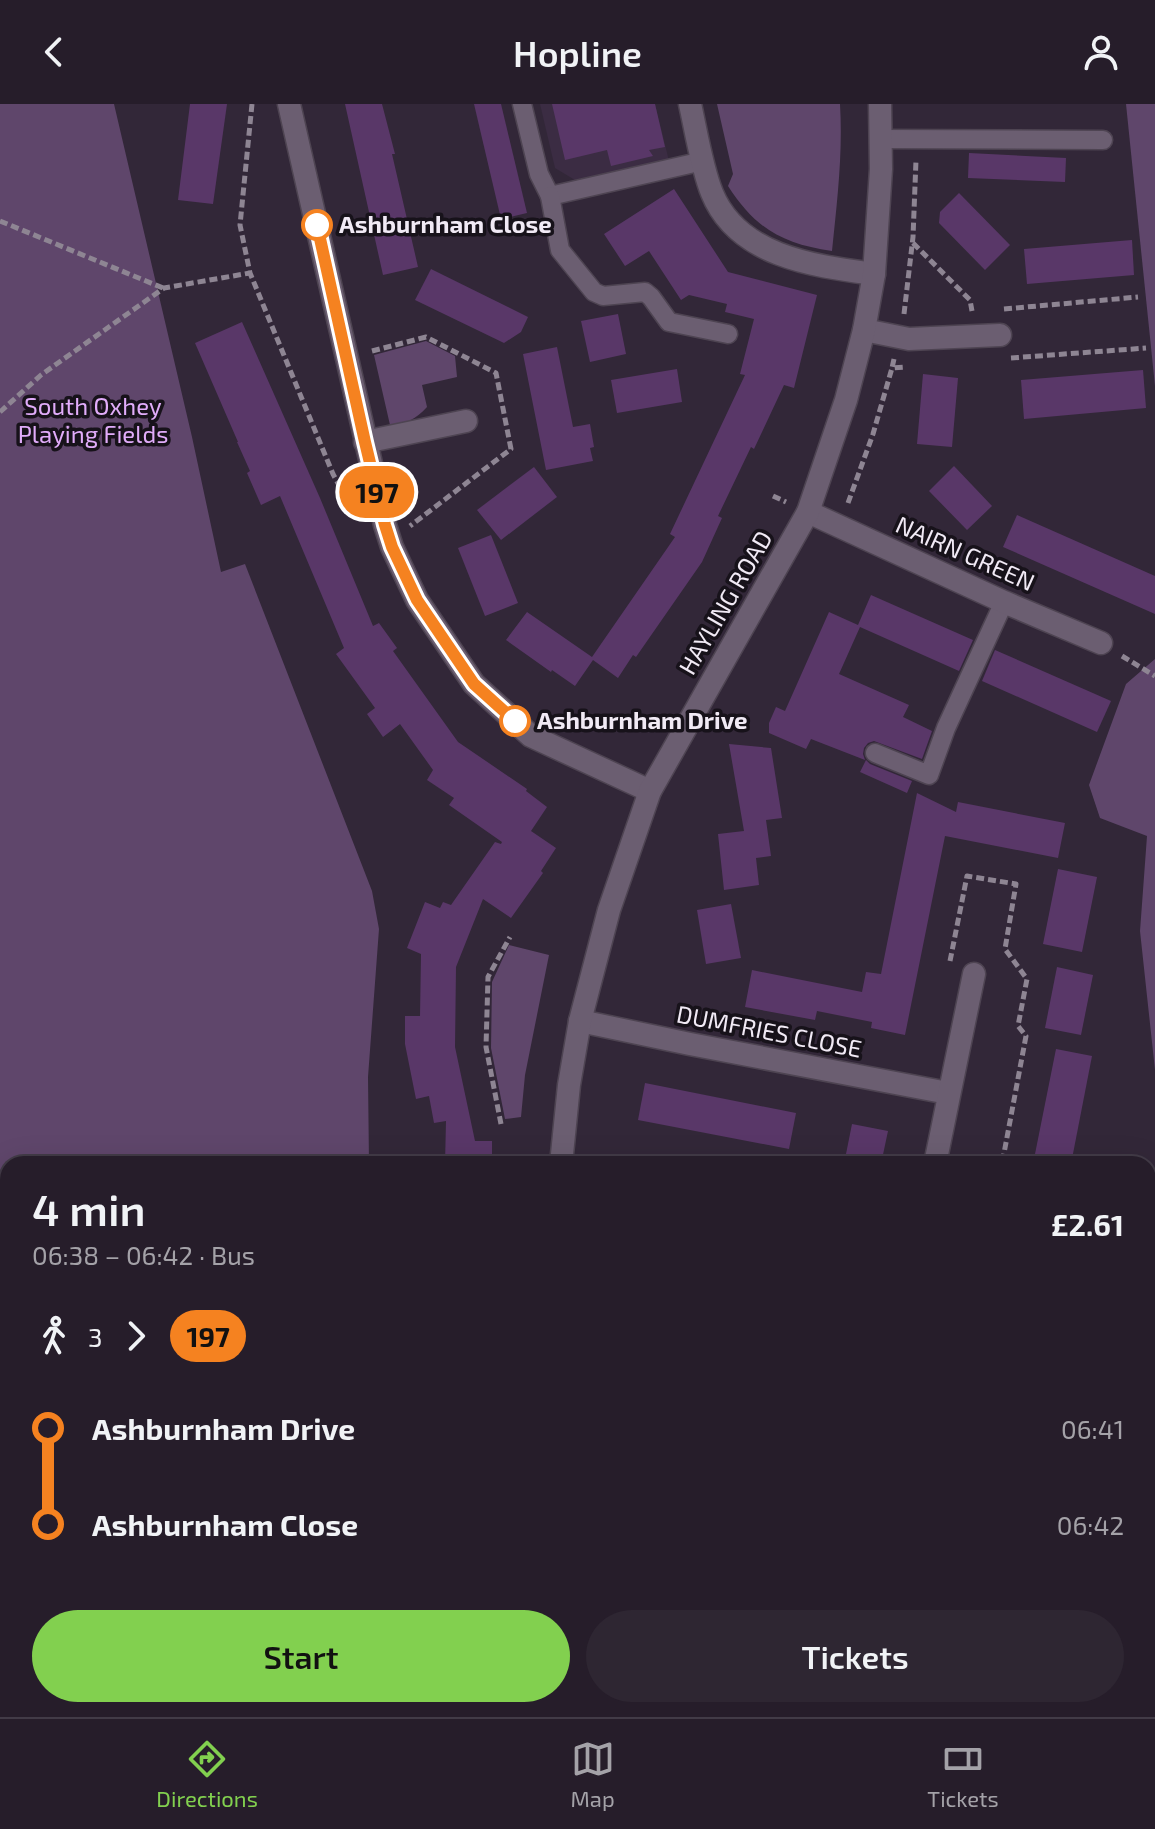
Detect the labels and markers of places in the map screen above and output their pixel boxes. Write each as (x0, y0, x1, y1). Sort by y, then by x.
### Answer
place label: Ashburnham Close (339, 209, 552, 238)
marker: Ashburnham Close (302, 210, 332, 240)
place label: Ashburnham Drive (537, 705, 748, 734)
marker: Ashburnham Drive (500, 706, 530, 736)

